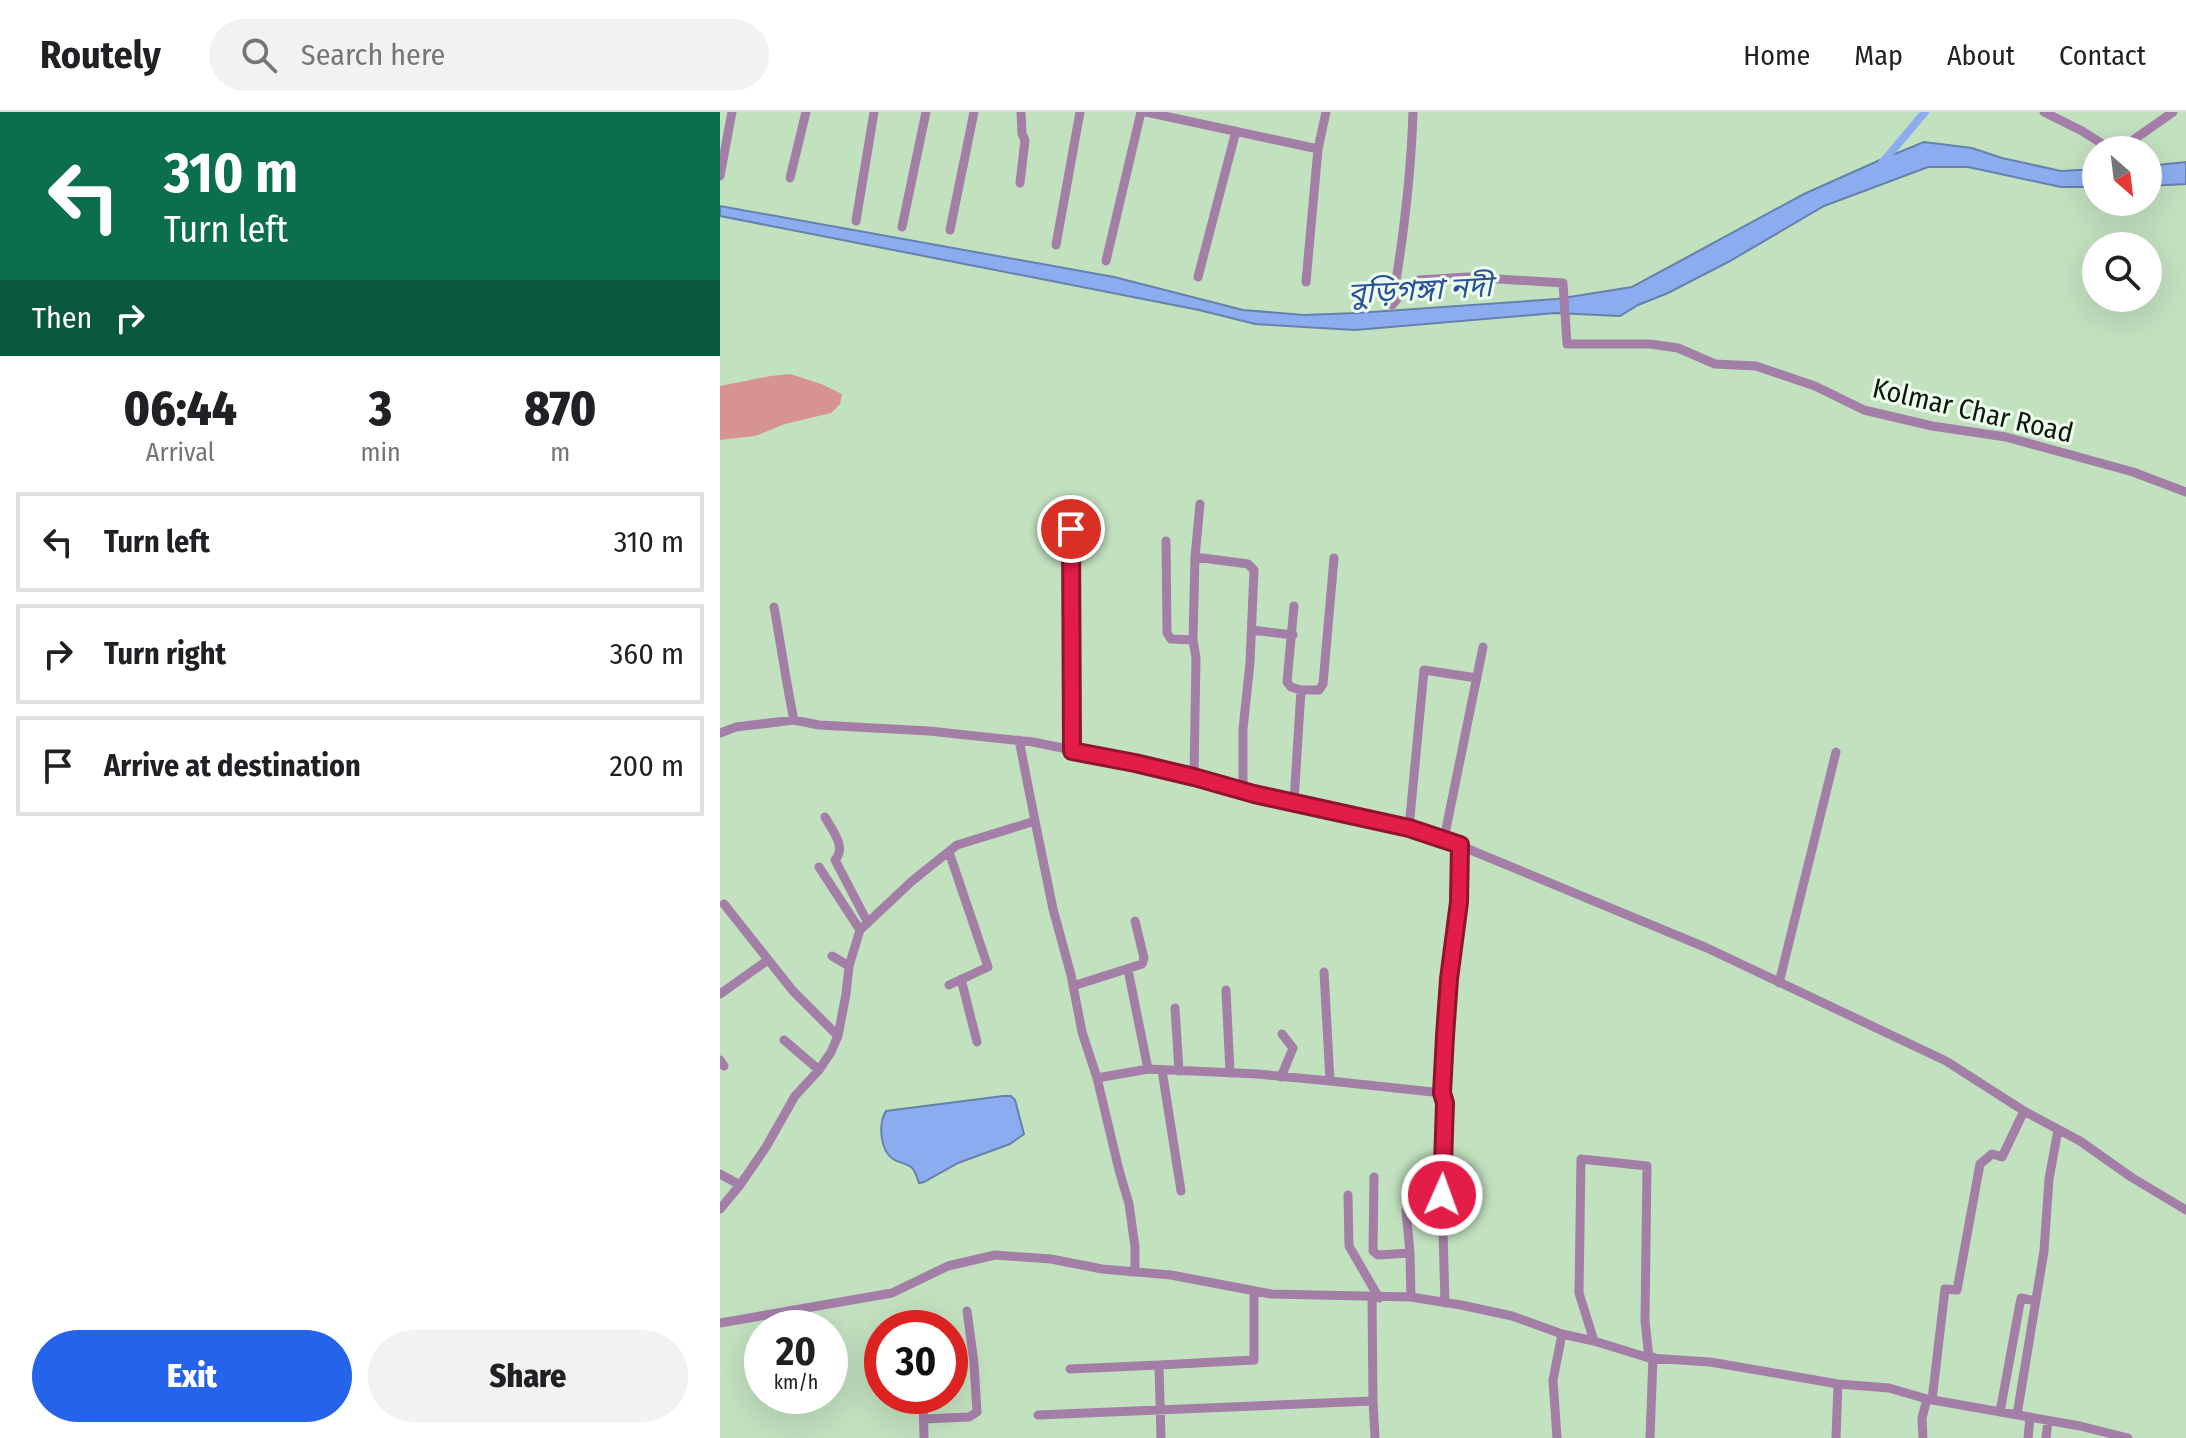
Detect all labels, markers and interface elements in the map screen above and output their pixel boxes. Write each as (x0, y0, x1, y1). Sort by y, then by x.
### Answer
search box (209, 19, 769, 91)
text: Routely (40, 32, 161, 78)
icon: search (237, 33, 281, 77)
text: Search here (301, 37, 445, 73)
text: Home (1743, 39, 1810, 72)
text: Map (1854, 39, 1903, 72)
text: About (1947, 39, 2015, 72)
text: Contact (2059, 39, 2146, 72)
north arrow (2082, 136, 2162, 216)
map controls (2082, 136, 2162, 312)
text: 310 m (164, 140, 298, 207)
icon: left (32, 144, 136, 248)
text: Turn left (164, 208, 288, 252)
button: search (2082, 232, 2162, 312)
water label: বুড়িগঙ্গা নদী (1347, 268, 1498, 312)
icon: right (108, 296, 152, 340)
text: Then (32, 300, 92, 336)
street label: Kolmar Char Road (1869, 371, 2076, 450)
text: 06:44 (124, 380, 237, 438)
text: 3 (369, 380, 392, 438)
text: 870 (524, 380, 596, 438)
text: Arrival (146, 437, 215, 468)
text: min (360, 437, 401, 468)
text: m (550, 437, 570, 468)
pin (1037, 495, 1105, 563)
icon: arrive (1049, 507, 1093, 551)
icon: left (36, 520, 80, 564)
text: Turn left (104, 524, 210, 560)
text: 310 m (614, 524, 684, 560)
icon: right (36, 632, 80, 676)
text: Turn right (104, 636, 226, 672)
text: 360 m (610, 636, 684, 672)
icon: arrive (36, 744, 80, 788)
text: Arrive at destination (104, 748, 361, 784)
text: 200 m (609, 748, 684, 784)
position arrow (1400, 1153, 1484, 1237)
speed limit sign: 30 (864, 1310, 968, 1414)
text: 20 (776, 1328, 816, 1376)
button: Exit (32, 1330, 352, 1422)
button: Share (368, 1330, 688, 1422)
text: km/h (774, 1370, 818, 1394)

